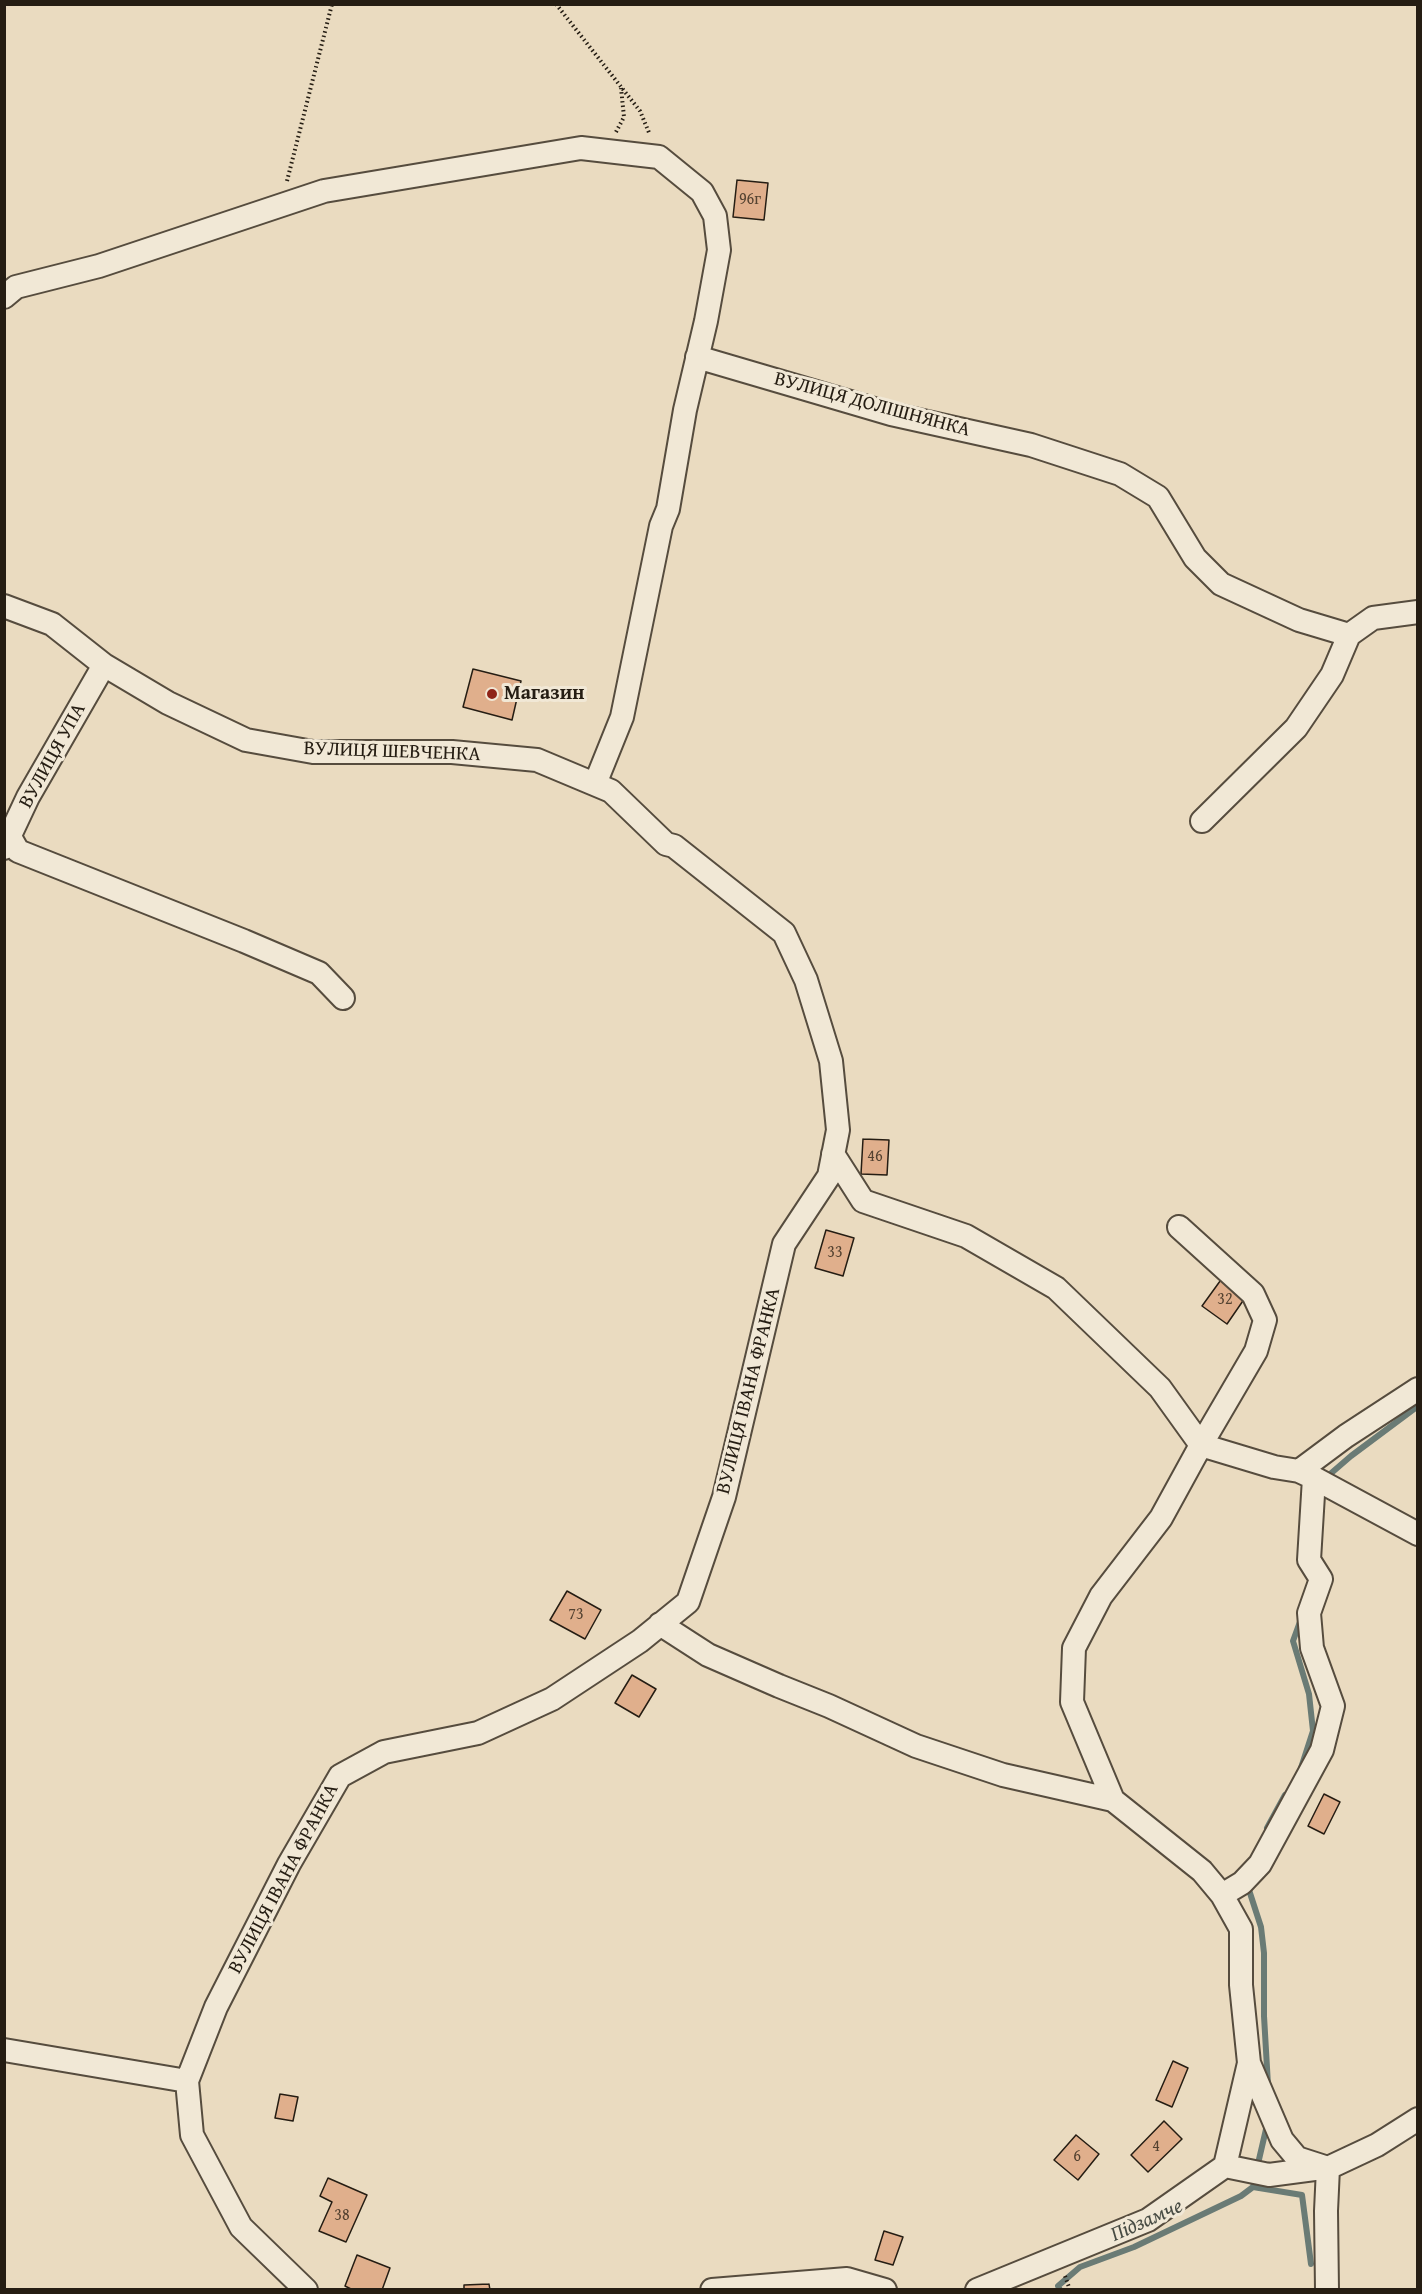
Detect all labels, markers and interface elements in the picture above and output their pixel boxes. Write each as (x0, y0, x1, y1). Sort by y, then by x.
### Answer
house number: 96г (739, 190, 761, 210)
street label: ВУЛИЦЯ ДОЛІШНЯНКА (771, 367, 973, 443)
place label: Магазин (504, 682, 585, 706)
marker: Магазин (485, 687, 499, 701)
street label: ВУЛИЦЯ УПА (14, 699, 92, 813)
street label: ВУЛИЦЯ ШЕВЧЕНКА (303, 737, 481, 767)
house number: 46 (867, 1147, 883, 1167)
house number: 33 (827, 1243, 843, 1263)
street label: ВУЛИЦЯ ІВАНА ФРАНКА (712, 1285, 786, 1497)
house number: 32 (1217, 1290, 1233, 1310)
house number: 73 (568, 1605, 584, 1625)
street label: ВУЛИЦЯ ІВАНА ФРАНКА (224, 1780, 344, 1978)
house number: 4 (1152, 2137, 1160, 2157)
house number: 6 (1073, 2147, 1081, 2167)
water label: Підзамче (1107, 2194, 1187, 2248)
house number: 38 (334, 2206, 350, 2226)

